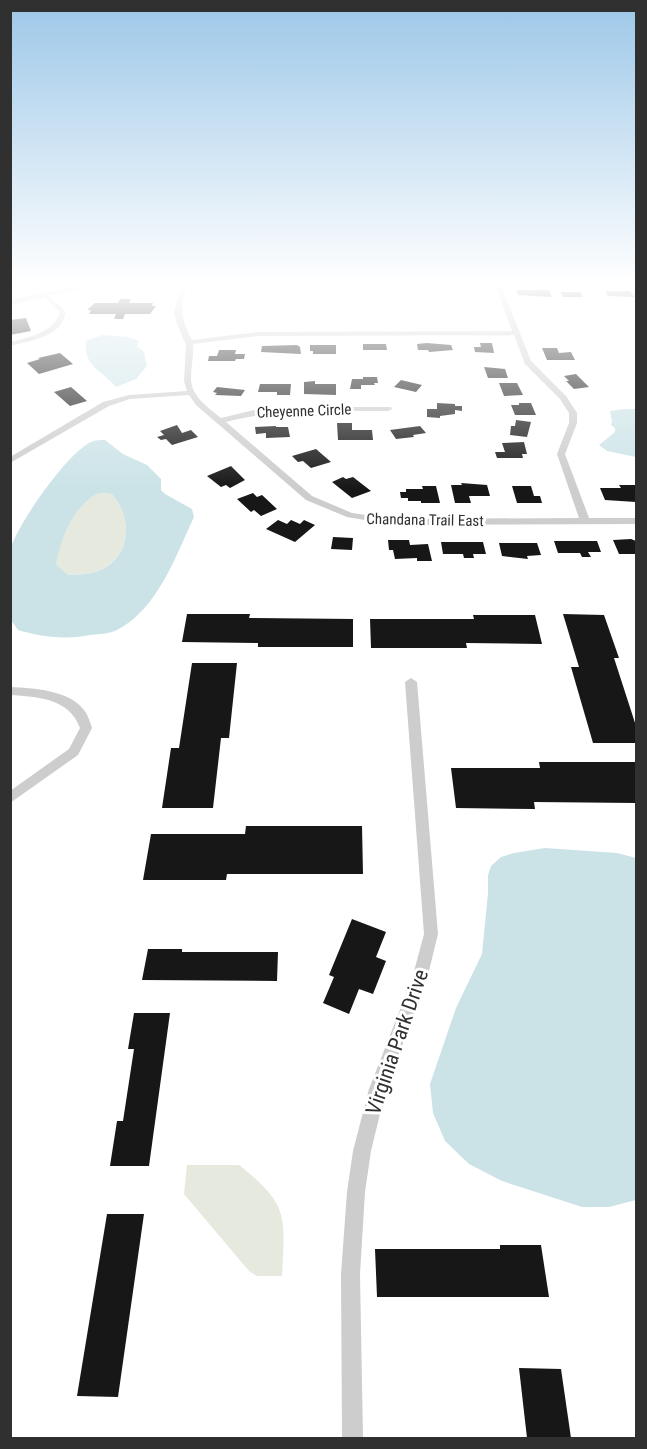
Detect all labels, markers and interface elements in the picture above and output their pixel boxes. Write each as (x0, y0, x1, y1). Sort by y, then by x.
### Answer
street label: Cheyenne Circle (256, 400, 352, 422)
street label: Chandana Trail East (366, 510, 484, 530)
street label: Virginia Park Drive (361, 966, 433, 1118)

